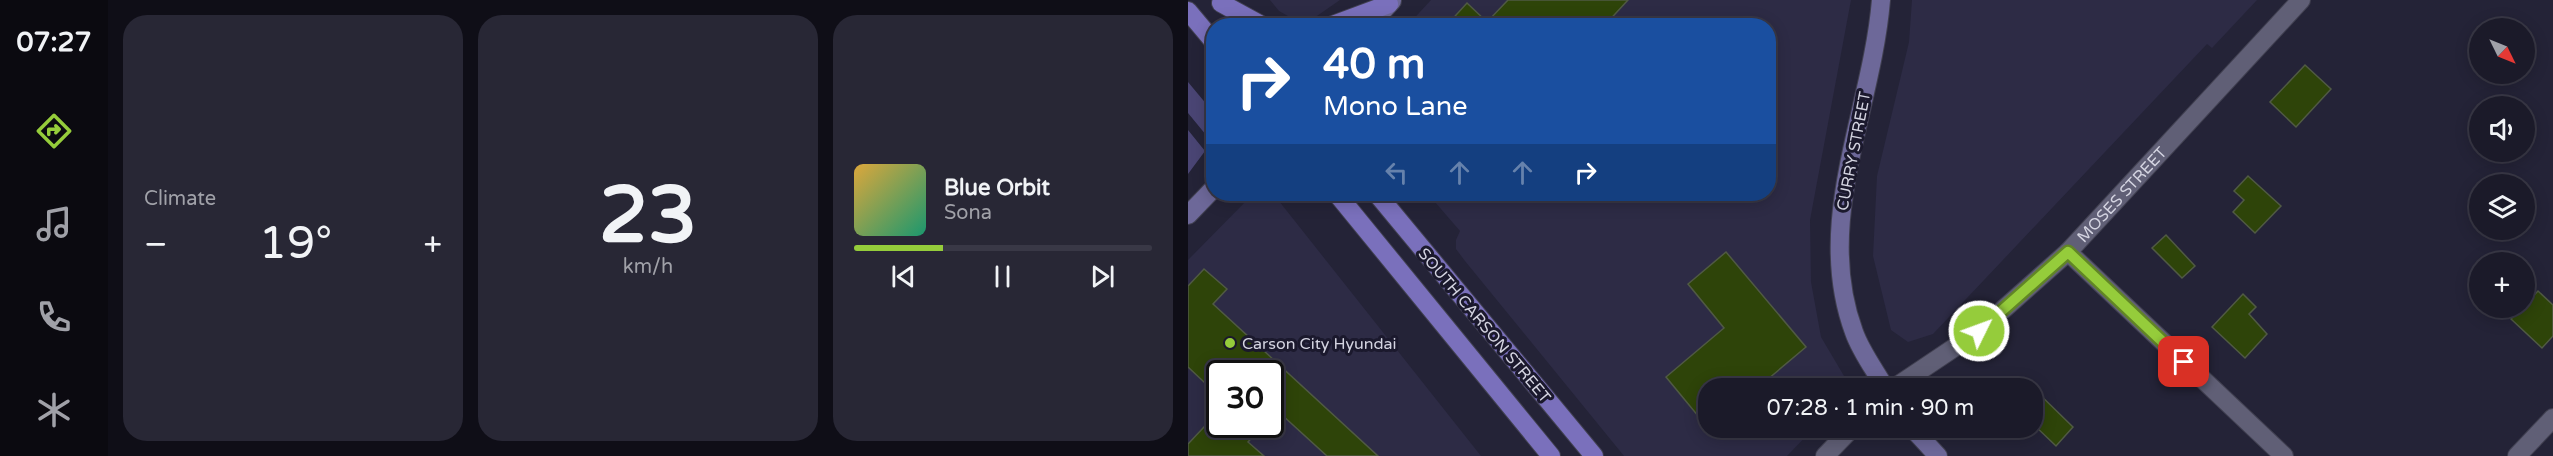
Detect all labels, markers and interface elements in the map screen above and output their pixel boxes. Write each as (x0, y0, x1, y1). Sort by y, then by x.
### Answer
north arrow (2469, 18, 2535, 84)
map controls (2469, 18, 2535, 318)
text: 07:27 (17, 26, 91, 59)
text: 40 m (1323, 39, 1425, 90)
icon: right (1224, 42, 1302, 120)
text: Mono Lane (1323, 90, 1467, 123)
street label: CURRY STREET (1833, 90, 1875, 212)
button: sound (2469, 96, 2535, 162)
icon: directions (33, 110, 75, 152)
street label: MOSES STREET (2073, 143, 2171, 247)
icon: left (1380, 156, 1413, 189)
icon: ahead (1443, 156, 1476, 189)
icon: ahead (1506, 156, 1539, 189)
icon: right (1569, 156, 1602, 189)
text: 23 (599, 169, 697, 263)
button: layers (2469, 174, 2535, 240)
text: Blue Orbit (944, 175, 1050, 201)
text: Climate (144, 187, 216, 211)
text: Sona (944, 201, 992, 225)
icon: music (33, 203, 75, 245)
text: 19° (259, 217, 332, 271)
text: − (144, 225, 168, 264)
text: + (423, 225, 442, 264)
street label: SOUTH CARSON STREET (1414, 244, 1555, 407)
button: + (2469, 252, 2535, 318)
text: km/h (623, 255, 673, 279)
icon: previous (887, 260, 920, 293)
icon: pause (986, 260, 1019, 293)
icon: next (1086, 260, 1119, 293)
icon: phone (33, 296, 75, 338)
position arrow (1947, 299, 2011, 363)
place label: Carson City Hyundai (1242, 334, 1397, 354)
marker: Carson City Hyundai (1223, 336, 1237, 350)
pin (2158, 336, 2209, 387)
icon: arrive (2167, 345, 2200, 378)
speed limit sign: 30 (1206, 360, 1284, 438)
icon: climate (33, 389, 75, 431)
text: 07:28 · 1 min · 90 m (1767, 395, 1974, 421)

